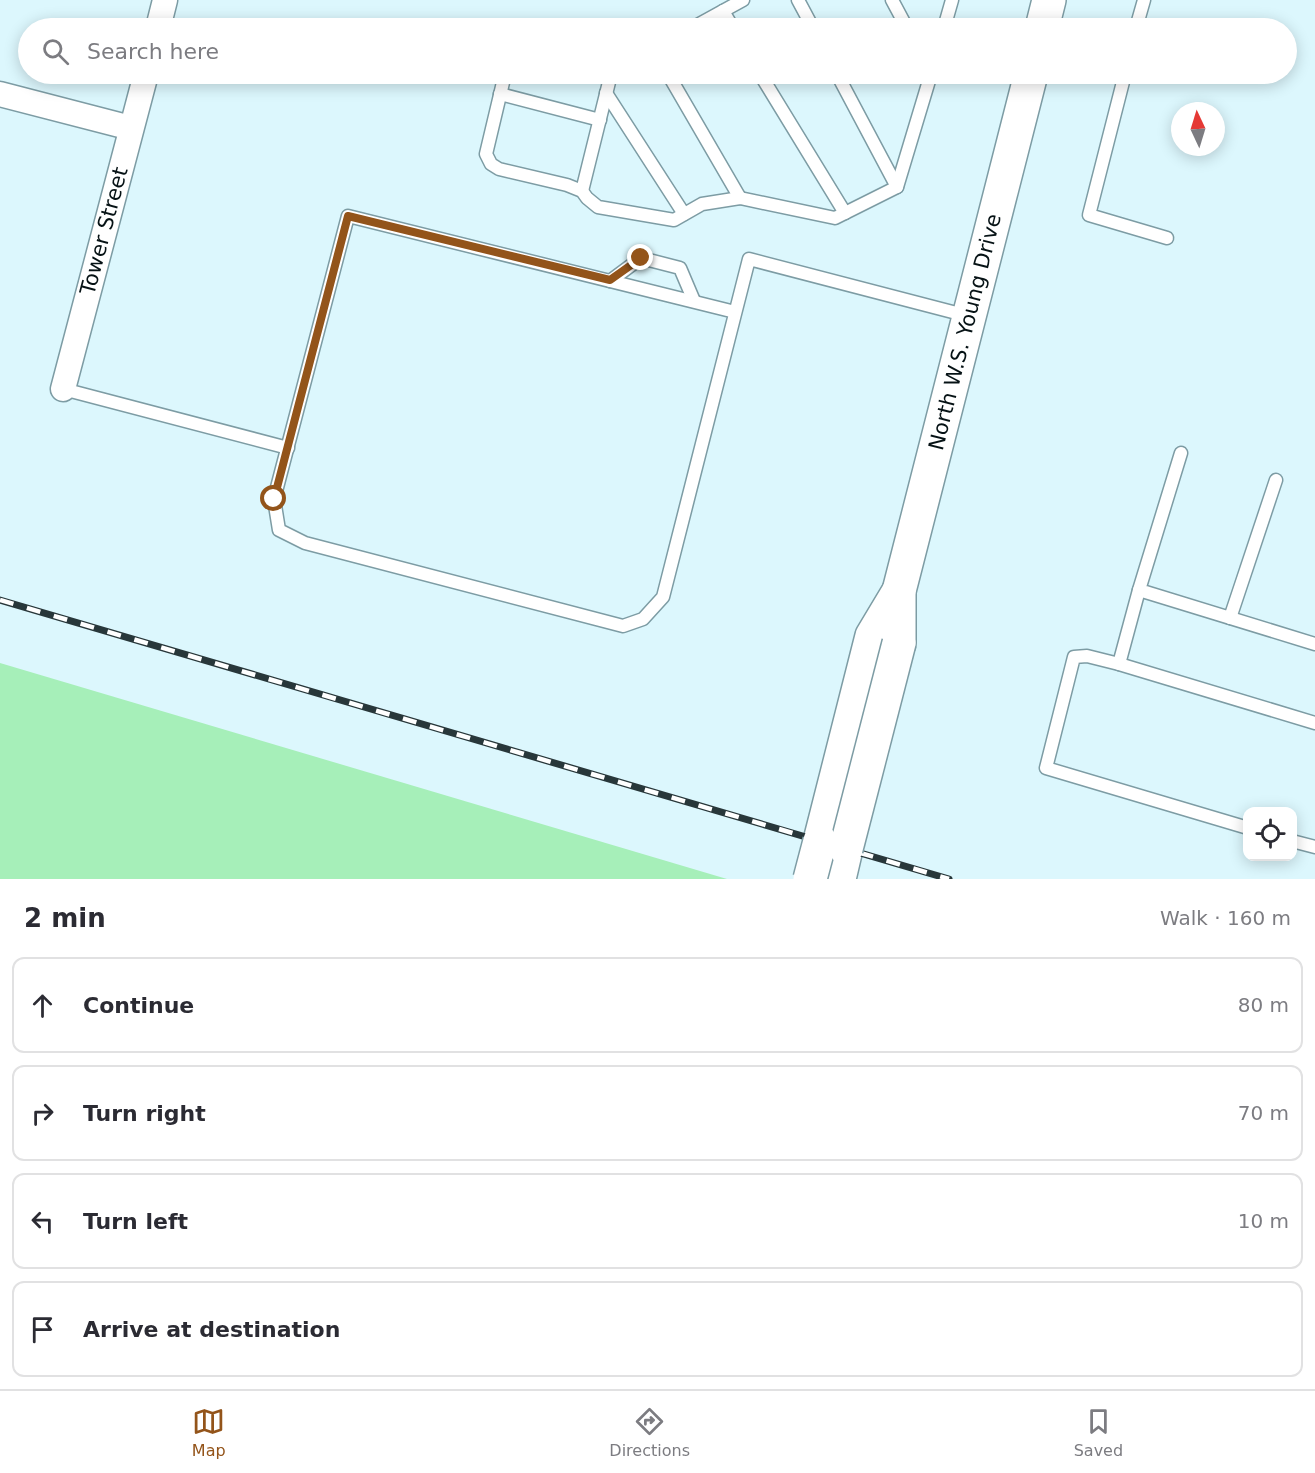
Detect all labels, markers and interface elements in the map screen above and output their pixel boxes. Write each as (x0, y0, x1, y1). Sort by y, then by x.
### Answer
search box (18, 18, 1297, 84)
icon: search (39, 35, 72, 68)
text: Search here (87, 39, 219, 64)
north arrow (1171, 102, 1225, 156)
street label: Tower Street (75, 164, 133, 298)
street label: North W.S. Young Drive (924, 211, 1006, 453)
route end (627, 244, 653, 270)
route start (260, 485, 286, 511)
map controls (1243, 807, 1297, 861)
button: locate (1243, 807, 1297, 861)
text: 2 min (24, 903, 106, 933)
text: Walk · 160 m (1160, 906, 1291, 930)
icon: ahead (26, 989, 59, 1022)
text: Continue (83, 993, 194, 1018)
text: 80 m (1238, 993, 1289, 1017)
icon: right (26, 1097, 59, 1130)
text: Turn right (83, 1101, 206, 1126)
text: 70 m (1238, 1101, 1289, 1125)
icon: left (26, 1205, 59, 1238)
text: Turn left (83, 1209, 188, 1234)
text: 10 m (1238, 1209, 1289, 1233)
icon: arrive (26, 1313, 59, 1346)
text: Arrive at destination (83, 1317, 340, 1342)
tab: Map (192, 1405, 226, 1460)
tab: Directions (609, 1405, 690, 1460)
tab: Saved (1074, 1405, 1123, 1460)

